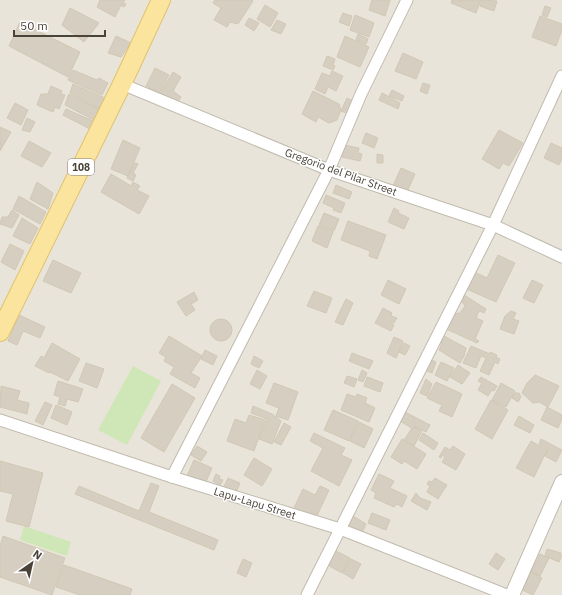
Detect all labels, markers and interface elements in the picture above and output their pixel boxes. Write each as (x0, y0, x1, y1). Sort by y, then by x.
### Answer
scale bar (14, 12, 105, 38)
text: 50 m (20, 18, 48, 33)
street label: Gregorio del Pilar Street (283, 145, 399, 199)
road number: 108 (68, 159, 94, 175)
street label: Lapu-Lapu Street (212, 484, 298, 522)
north arrow (12, 543, 52, 583)
text: N (30, 547, 45, 563)

